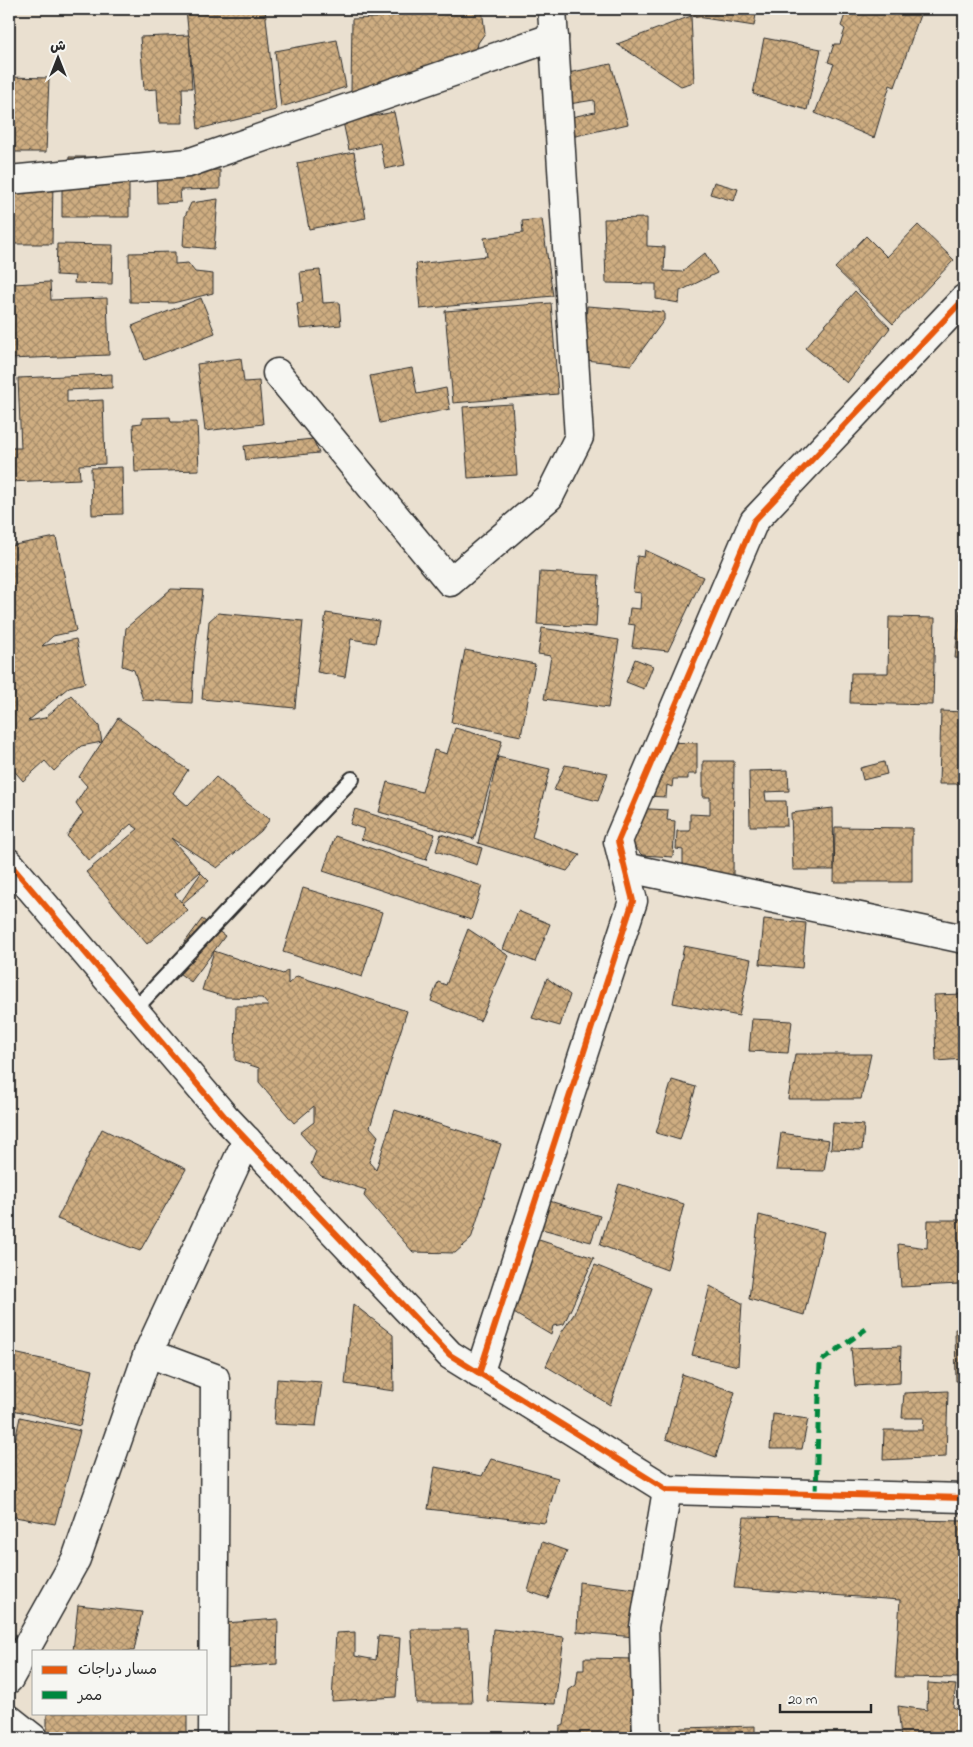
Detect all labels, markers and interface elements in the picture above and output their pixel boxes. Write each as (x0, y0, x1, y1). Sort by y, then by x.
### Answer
north arrow (32, 32, 82, 82)
text: ش (50, 36, 66, 57)
legend (32, 1650, 208, 1714)
text: مسار دراجات (78, 1659, 157, 1681)
scale bar (780, 1682, 872, 1714)
text: ممر (76, 1685, 102, 1707)
text: 20 m (788, 1689, 818, 1711)

